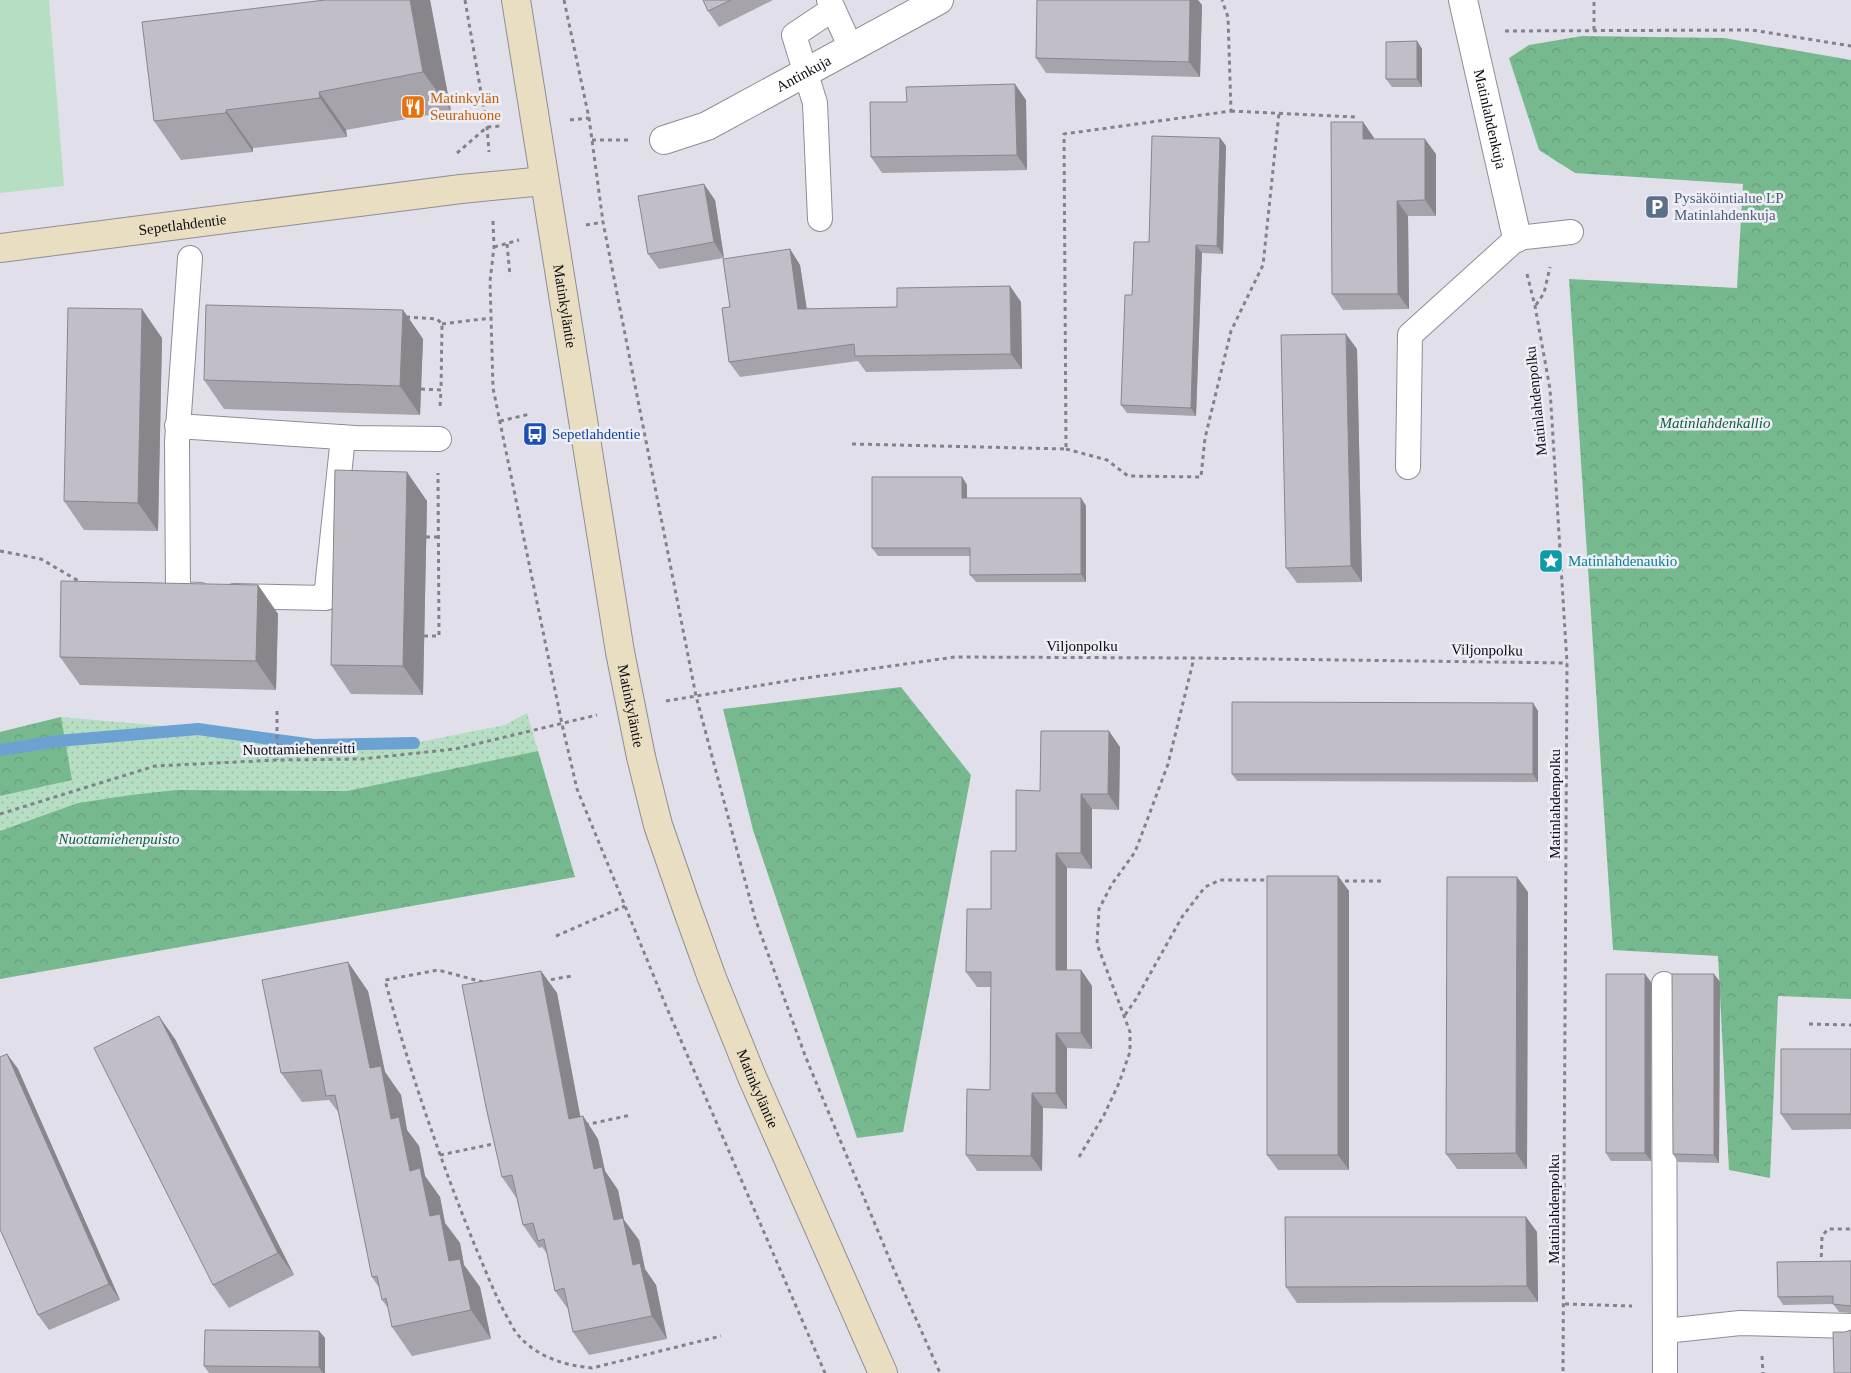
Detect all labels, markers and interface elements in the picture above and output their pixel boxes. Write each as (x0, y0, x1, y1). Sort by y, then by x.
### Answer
street label: Antinkuja (773, 52, 834, 95)
street label: Matinlahdenkuja (1471, 68, 1509, 171)
place label: Matinkylän Seurahuone (430, 90, 501, 123)
restaurant icon: Matinkylän Seurahuone (400, 94, 426, 120)
place label: Pysäköintialue LP Matinlahdenkuja (1674, 190, 1784, 223)
parking icon: Pysäköintialue LP Matinlahdenkuja (1644, 194, 1670, 220)
street label: Sepetlahdentie (138, 211, 228, 238)
street label: Matinkyläntie (550, 263, 579, 349)
street label: Matinlahdenpolku (1522, 345, 1550, 457)
park label: Matinlahdenkallio (1659, 415, 1771, 431)
bus stop icon: Sepetlahdentie (522, 421, 548, 447)
place label: Sepetlahdentie (552, 426, 641, 442)
place icon: Matinlahdenaukio (1538, 548, 1564, 574)
place label: Matinlahdenaukio (1568, 553, 1677, 569)
street label: Viljonpolku (1046, 638, 1118, 654)
street label: Viljonpolku (1451, 641, 1523, 659)
street label: Matinkyläntie (615, 663, 647, 749)
street label: Nuottamiehenreitti (242, 740, 356, 758)
street label: Matinlahdenpolku (1547, 749, 1563, 859)
park label: Nuottamiehenpuisto (58, 831, 180, 847)
street label: Matinkyläntie (734, 1047, 782, 1131)
street label: Matinlahdenpolku (1546, 1154, 1562, 1264)

